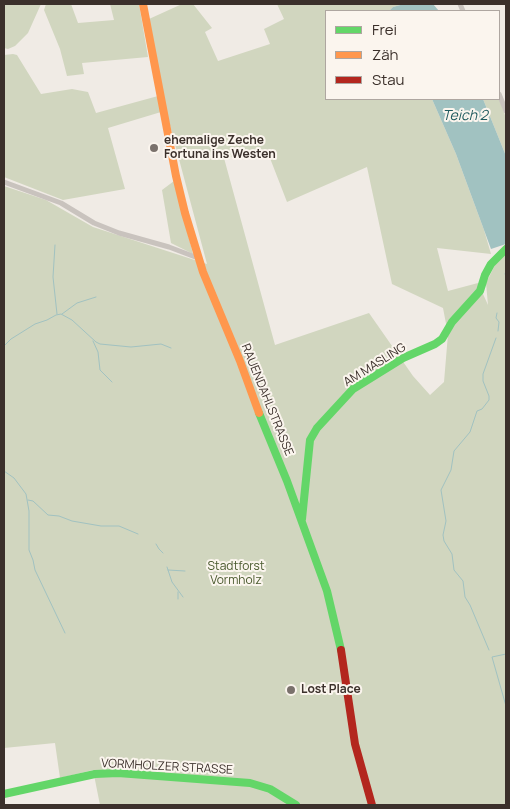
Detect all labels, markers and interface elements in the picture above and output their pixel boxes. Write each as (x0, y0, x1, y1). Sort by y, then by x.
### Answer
legend (325, 10, 500, 100)
text: Frei (372, 19, 397, 40)
text: Zäh (372, 44, 398, 65)
text: Stau (372, 69, 405, 90)
water label: Teich 2 (442, 108, 488, 124)
place label: ehemalige Zeche Fortuna ins Westen (164, 134, 276, 162)
marker: ehemalige Zeche Fortuna ins Westen (148, 142, 160, 154)
street label: AM MASLING (341, 340, 409, 390)
street label: RAUENDAHLSTRASSE (238, 342, 296, 458)
park label: Stadtforst Vormholz (207, 560, 265, 588)
place label: Lost Place (301, 683, 361, 697)
marker: Lost Place (285, 684, 297, 696)
street label: VORMHOLZER STRASSE (101, 756, 233, 778)

